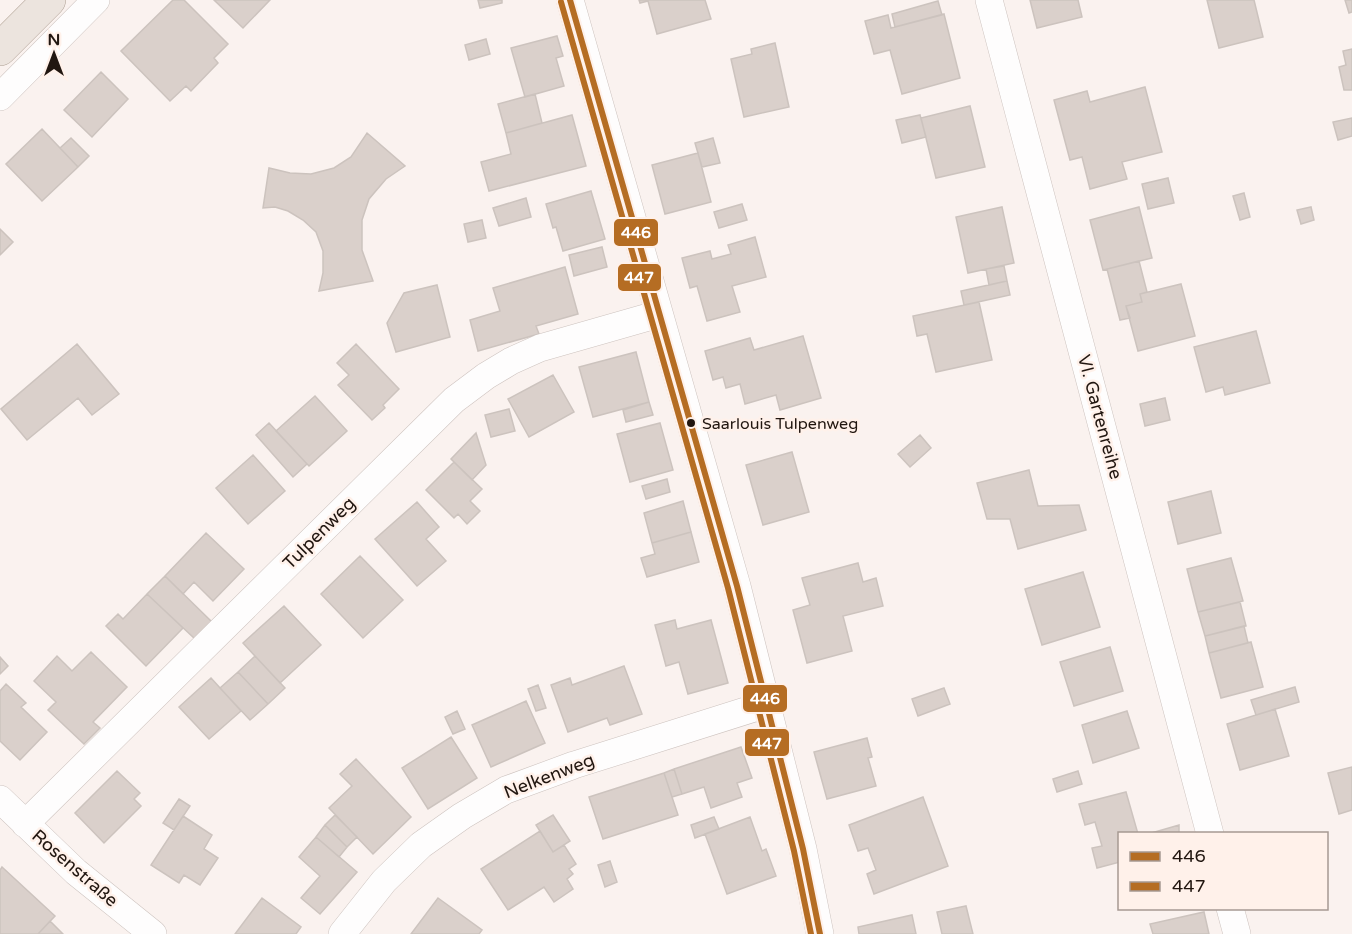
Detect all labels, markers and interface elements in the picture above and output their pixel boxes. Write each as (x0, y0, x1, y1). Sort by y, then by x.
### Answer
north arrow (24, 24, 84, 84)
text: N (48, 30, 60, 50)
line badge: 446 (613, 218, 659, 247)
text: 446 (621, 223, 651, 243)
line badge: 447 (617, 263, 662, 292)
text: 447 (624, 268, 654, 288)
street label: VI. Gartenreihe (1073, 352, 1127, 482)
place label: Saarlouis Tulpenweg (702, 414, 858, 434)
marker: Saarlouis Tulpenweg (685, 417, 697, 429)
street label: Tulpenweg (278, 492, 360, 574)
line badge: 446 (742, 684, 788, 713)
text: 446 (750, 689, 780, 709)
line badge: 447 (744, 728, 790, 757)
text: 447 (752, 734, 782, 754)
street label: Nelkenweg (501, 749, 597, 803)
street label: Rosenstraße (27, 825, 123, 911)
legend (1118, 832, 1328, 910)
text: 446 (1172, 845, 1206, 867)
text: 447 (1172, 875, 1206, 897)

